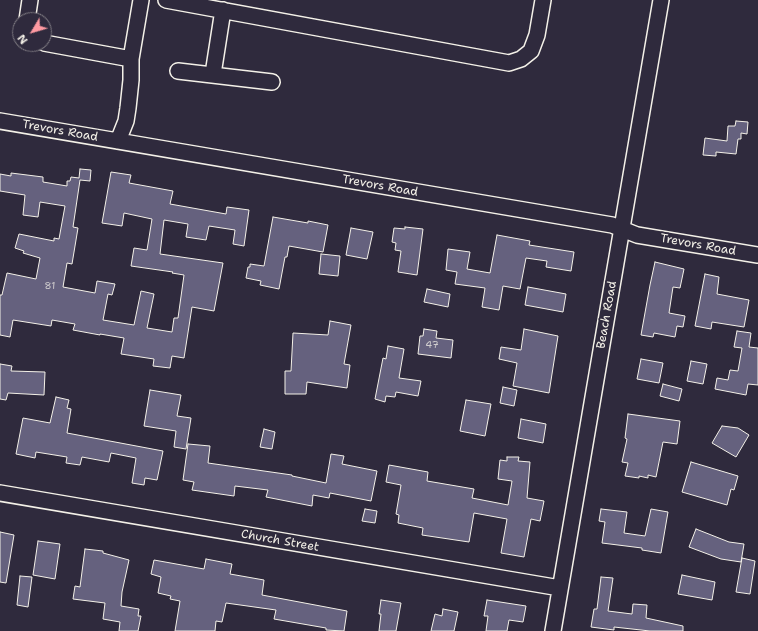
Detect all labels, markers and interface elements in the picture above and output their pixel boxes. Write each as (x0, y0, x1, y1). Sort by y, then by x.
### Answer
north arrow (12, 12, 52, 52)
text: N (14, 31, 32, 47)
street label: Trevors Road (21, 117, 99, 145)
street label: Trevors Road (341, 172, 419, 200)
street label: Trevors Road (659, 231, 737, 259)
house number: 81 (45, 280, 55, 292)
street label: Beach Road (594, 280, 620, 350)
house number: 47 (425, 339, 439, 351)
street label: Church Street (240, 527, 320, 555)

